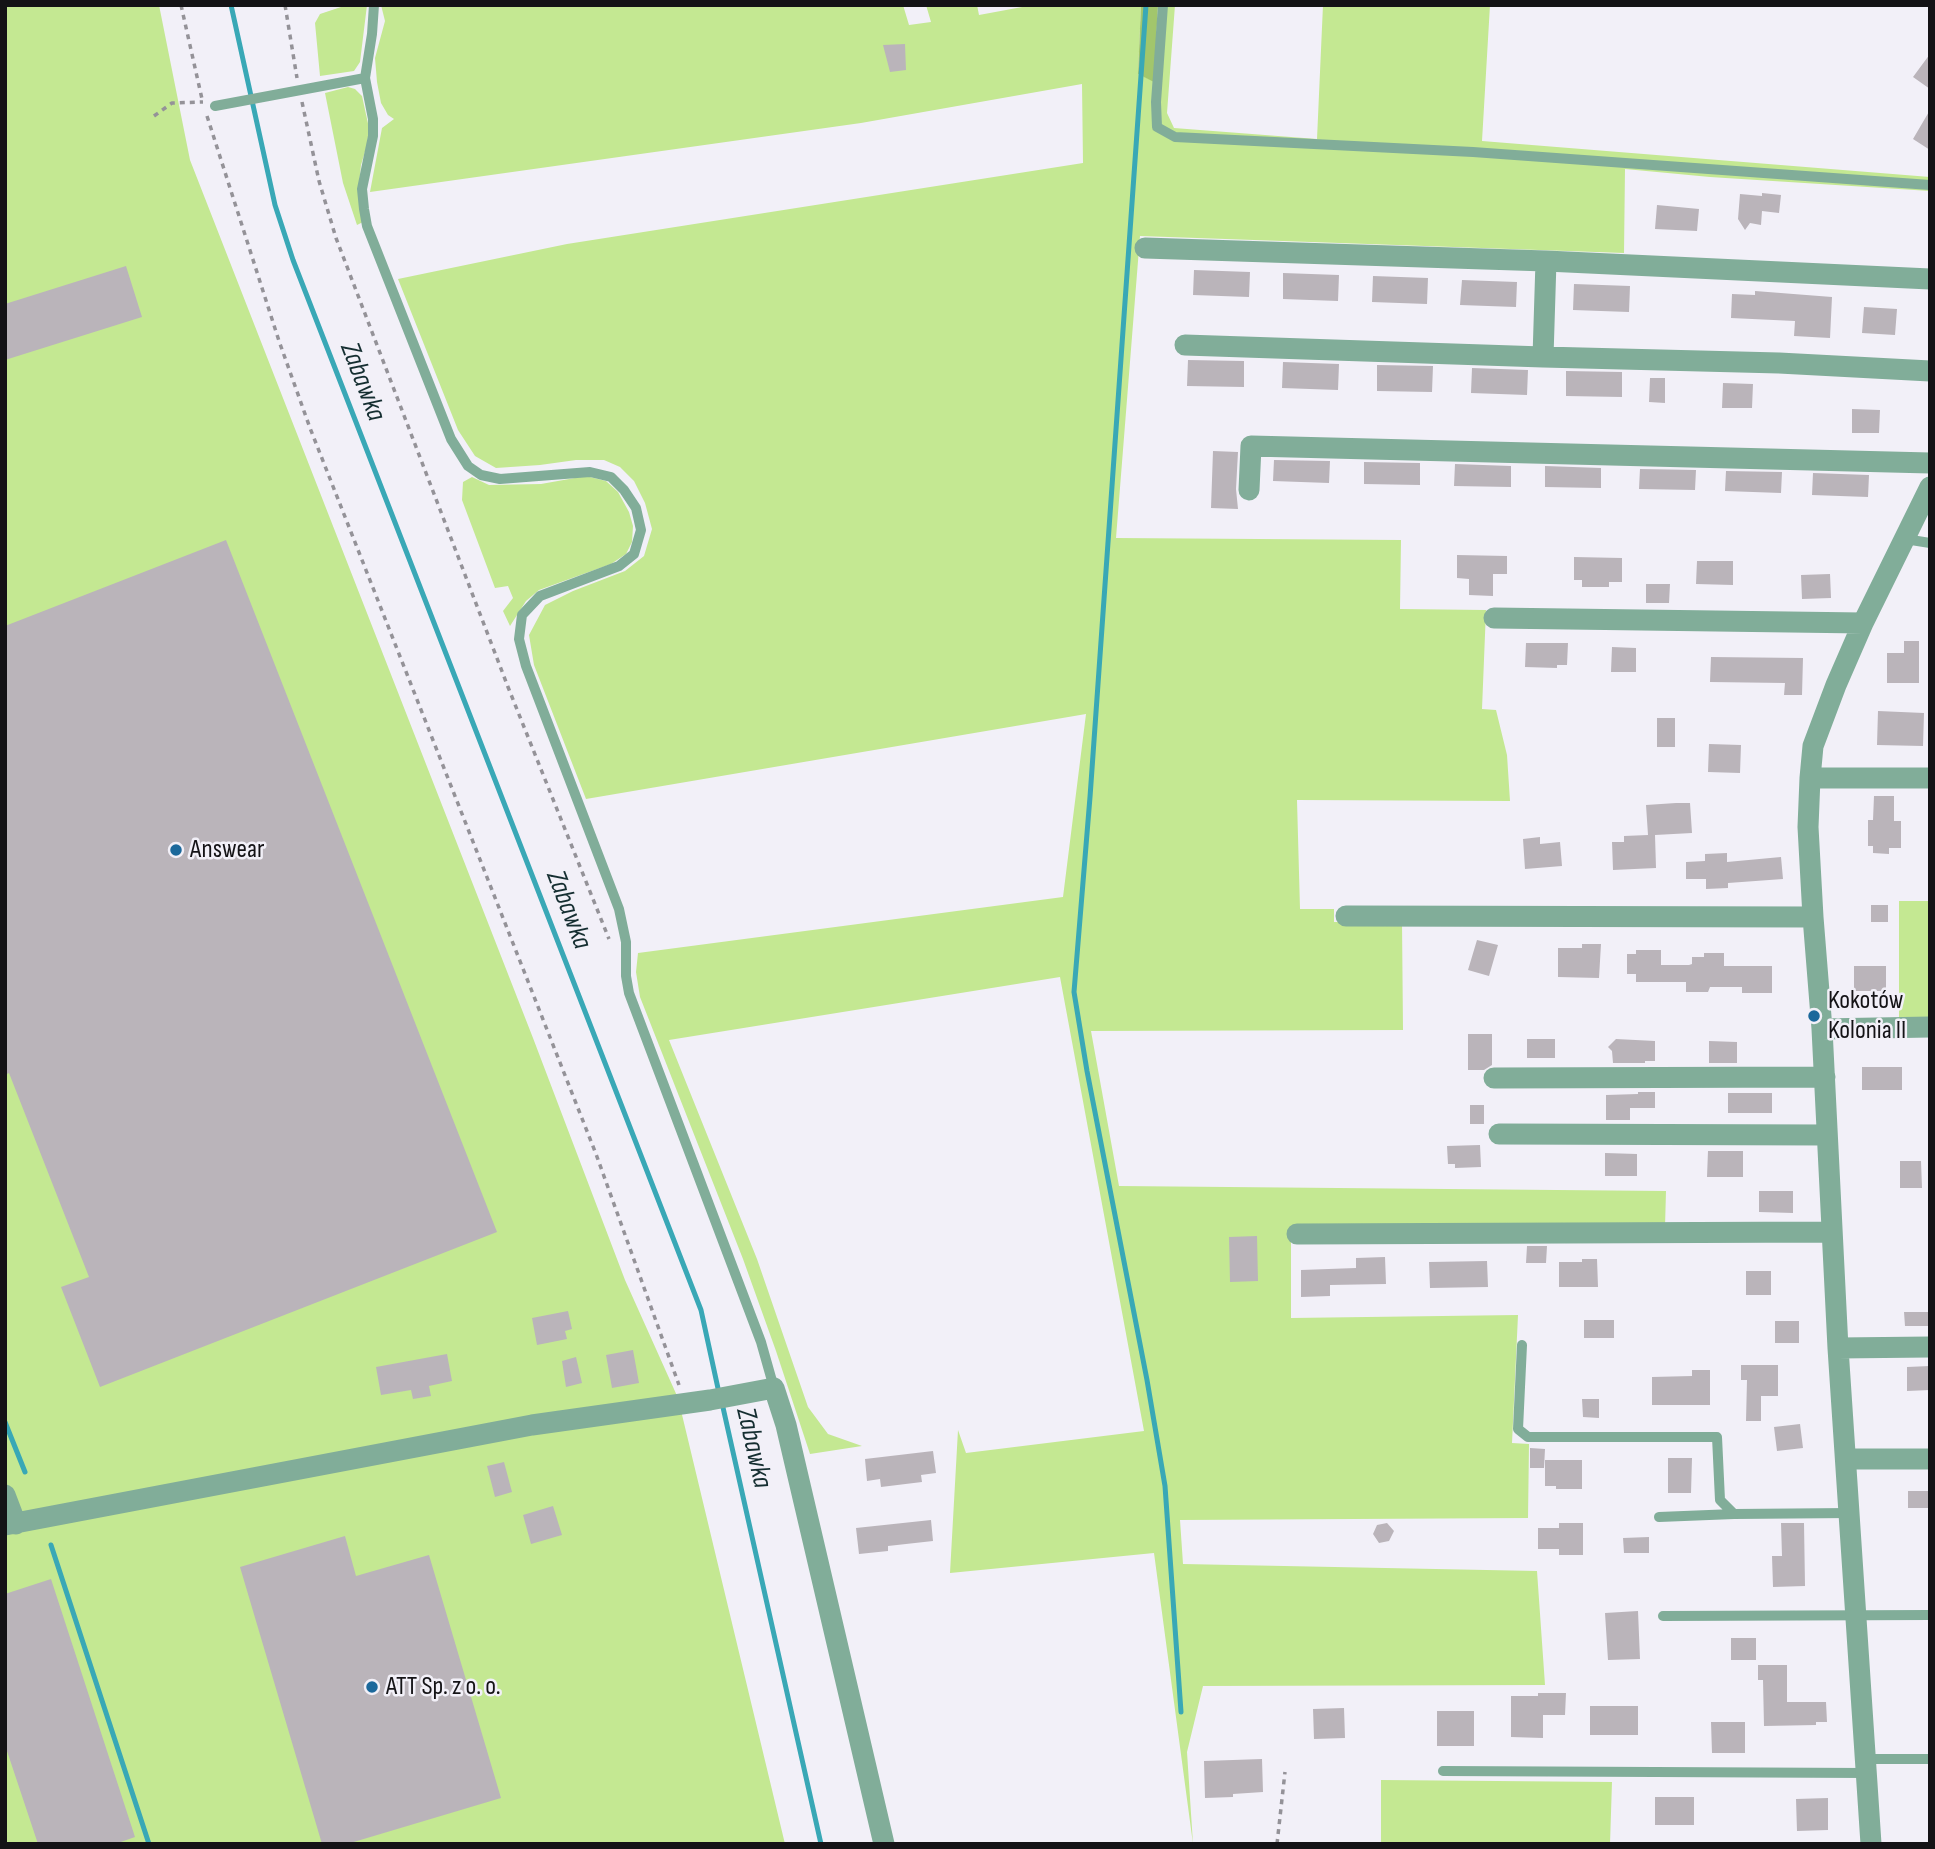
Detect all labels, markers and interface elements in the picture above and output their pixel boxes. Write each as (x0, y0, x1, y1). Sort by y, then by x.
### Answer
water label: Zabawka (332, 338, 392, 426)
place label: Answear (190, 834, 265, 866)
marker: Answear (168, 842, 184, 858)
water label: Zabawka (538, 866, 598, 954)
place label: Kokotów Kolonia II (1828, 985, 1906, 1046)
marker: Kokotów Kolonia II (1806, 1008, 1822, 1024)
water label: Zabawka (727, 1404, 779, 1492)
place label: ATT Sp. z o. o. (386, 1671, 501, 1703)
marker: ATT Sp. z o. o. (364, 1679, 380, 1695)

